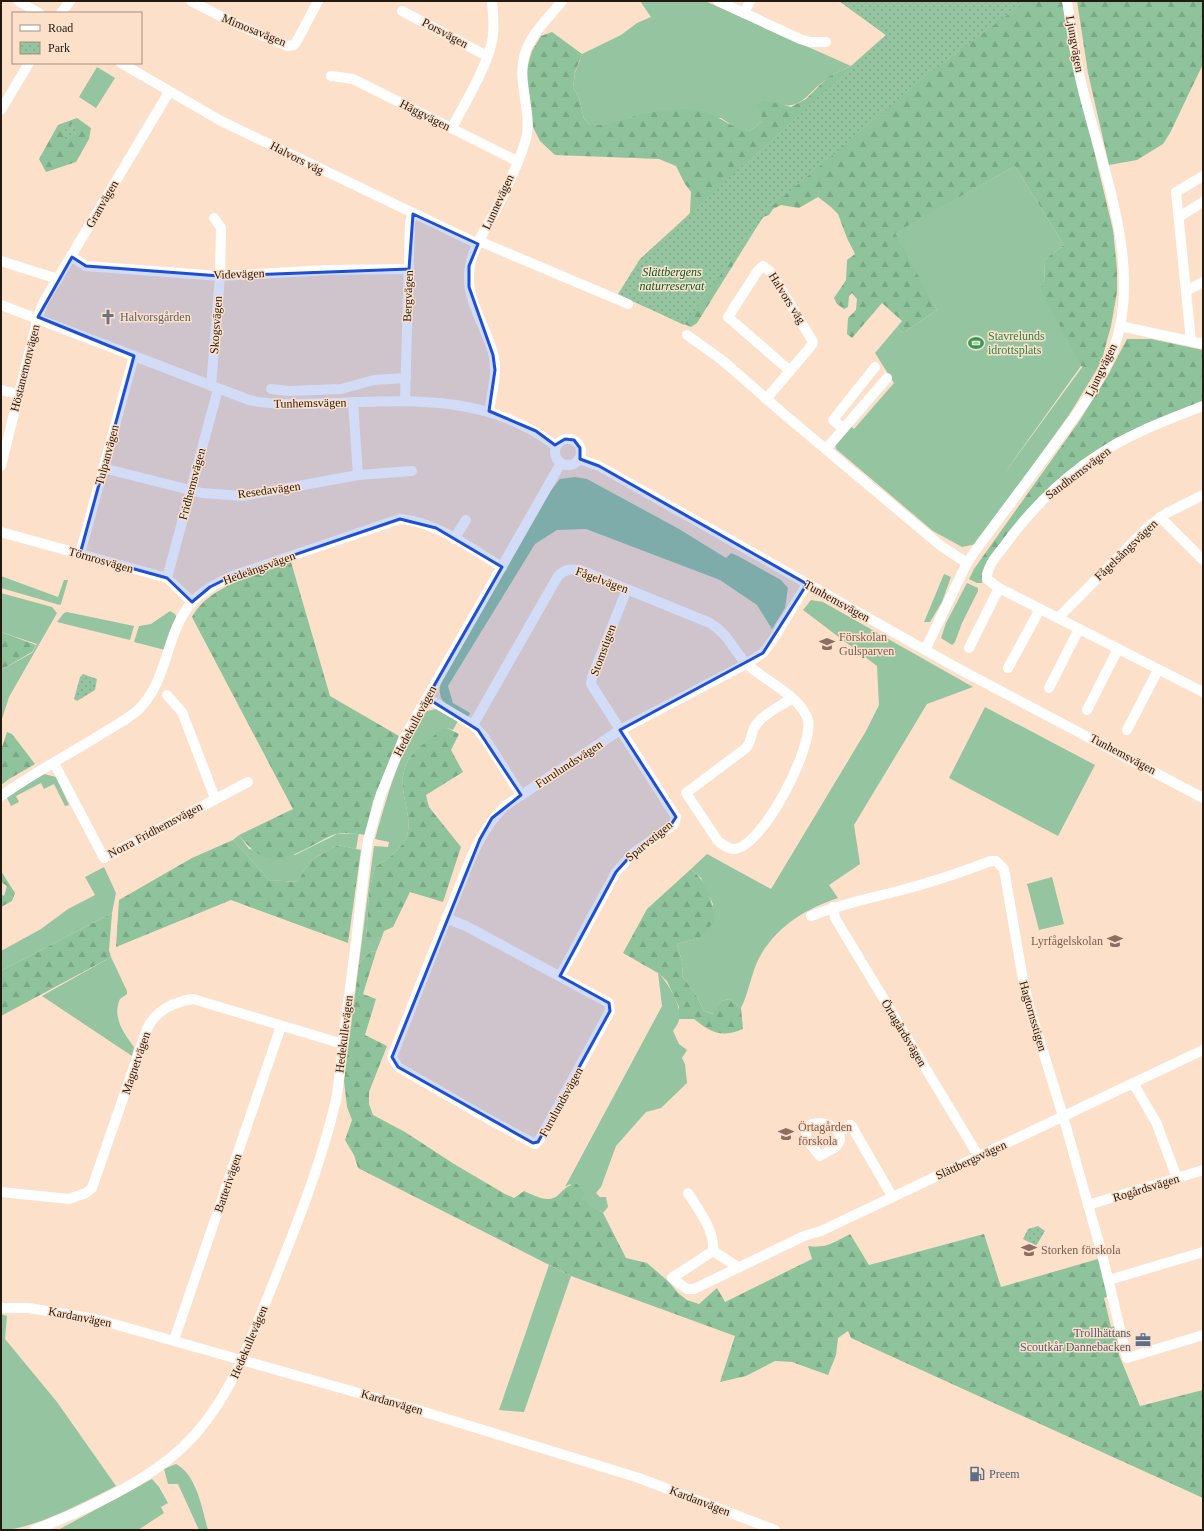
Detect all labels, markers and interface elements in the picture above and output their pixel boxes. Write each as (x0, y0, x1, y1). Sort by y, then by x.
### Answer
street label: Mimosavägen (220, 11, 288, 49)
legend (12, 12, 142, 64)
street label: Porsvägen (420, 15, 470, 51)
street label: Ljungvägen (1063, 15, 1087, 73)
text: Road (48, 21, 73, 35)
text: Park (48, 41, 70, 55)
street label: Häggvägen (397, 96, 453, 134)
street label: Halvors väg (268, 139, 326, 177)
street label: Lunnevägen (479, 172, 517, 232)
street label: Granvägen (83, 178, 121, 230)
park label: Slättbergens naturreservat (640, 265, 705, 293)
street label: Videvägen (213, 266, 265, 282)
street label: Bergvägen (400, 270, 416, 322)
street label: Halvors väg (766, 270, 808, 326)
street label: Skogsvägen (207, 296, 225, 354)
church icon: Halvorsgården (99, 308, 117, 326)
place label: Halvorsgården (120, 310, 191, 324)
street label: Höstanemonvägen (7, 323, 43, 413)
place label: Stavrelunds idrottsplats (988, 329, 1045, 357)
sports icon: Stavrelunds idrottsplats (967, 334, 985, 352)
street label: Ljungvägen (1082, 341, 1120, 399)
street label: Tunhemsvägen (273, 395, 347, 411)
street label: Tulpanvägen (92, 423, 122, 487)
street label: Sandhemsvägen (1043, 444, 1113, 502)
street label: Fridhemsvägen (176, 446, 208, 522)
street label: Resedavägen (237, 479, 301, 501)
street label: Fågelsångsvägen (1092, 516, 1160, 584)
street label: Törnrosvägen (67, 544, 135, 576)
street label: Hedeängsvägen (221, 548, 297, 588)
street label: Fågelvägen (574, 564, 630, 596)
street label: Tunhemsvägen (802, 577, 872, 625)
street label: Stomstigen (587, 622, 619, 678)
place label: Förskolan Gulsparven (839, 630, 894, 658)
school or university icon: Förskolan Gulsparven (818, 635, 836, 653)
street label: Hedekullevägen (391, 683, 439, 759)
street label: Tunhemsvägen (1088, 731, 1158, 777)
street label: Furulundsvägen (533, 737, 605, 791)
street label: Norra Fridhemsvägen (105, 799, 205, 861)
street label: Sparvstigen (623, 818, 675, 864)
school or university icon: Lyrfågelskolan (1106, 932, 1124, 950)
place label: Lyrfågelskolan (1031, 934, 1103, 948)
street label: Hagtornsstigen (1016, 979, 1050, 1053)
street label: Hedekullevägen (332, 994, 356, 1074)
street label: Örtagårdsvägen (878, 997, 930, 1069)
street label: Magnetvägen (119, 1030, 153, 1096)
street label: Furulundsvägen (536, 1065, 586, 1139)
place label: Örtagården förskola (798, 1120, 852, 1148)
school or university icon: Örtagården förskola (777, 1125, 795, 1143)
street label: Slättbergsvägen (933, 1138, 1009, 1182)
street label: Batterivägen (211, 1152, 245, 1214)
street label: Rogårdsvägen (1111, 1171, 1181, 1205)
school or university icon: Storken förskola (1020, 1241, 1038, 1259)
place label: Storken förskola (1041, 1243, 1121, 1257)
street label: Hedekullevägen (227, 1303, 271, 1381)
street label: Kardanvägen (47, 1304, 113, 1330)
place label: Trollhättans Scoutkår Dannebacken (1020, 1326, 1131, 1354)
office icon: Trollhättans Scoutkår Dannebacken (1134, 1331, 1152, 1349)
street label: Kardanvägen (359, 1386, 425, 1418)
fuel station icon: Preem (968, 1465, 986, 1483)
place label: Preem (989, 1467, 1020, 1481)
street label: Kardanvägen (668, 1483, 732, 1519)

